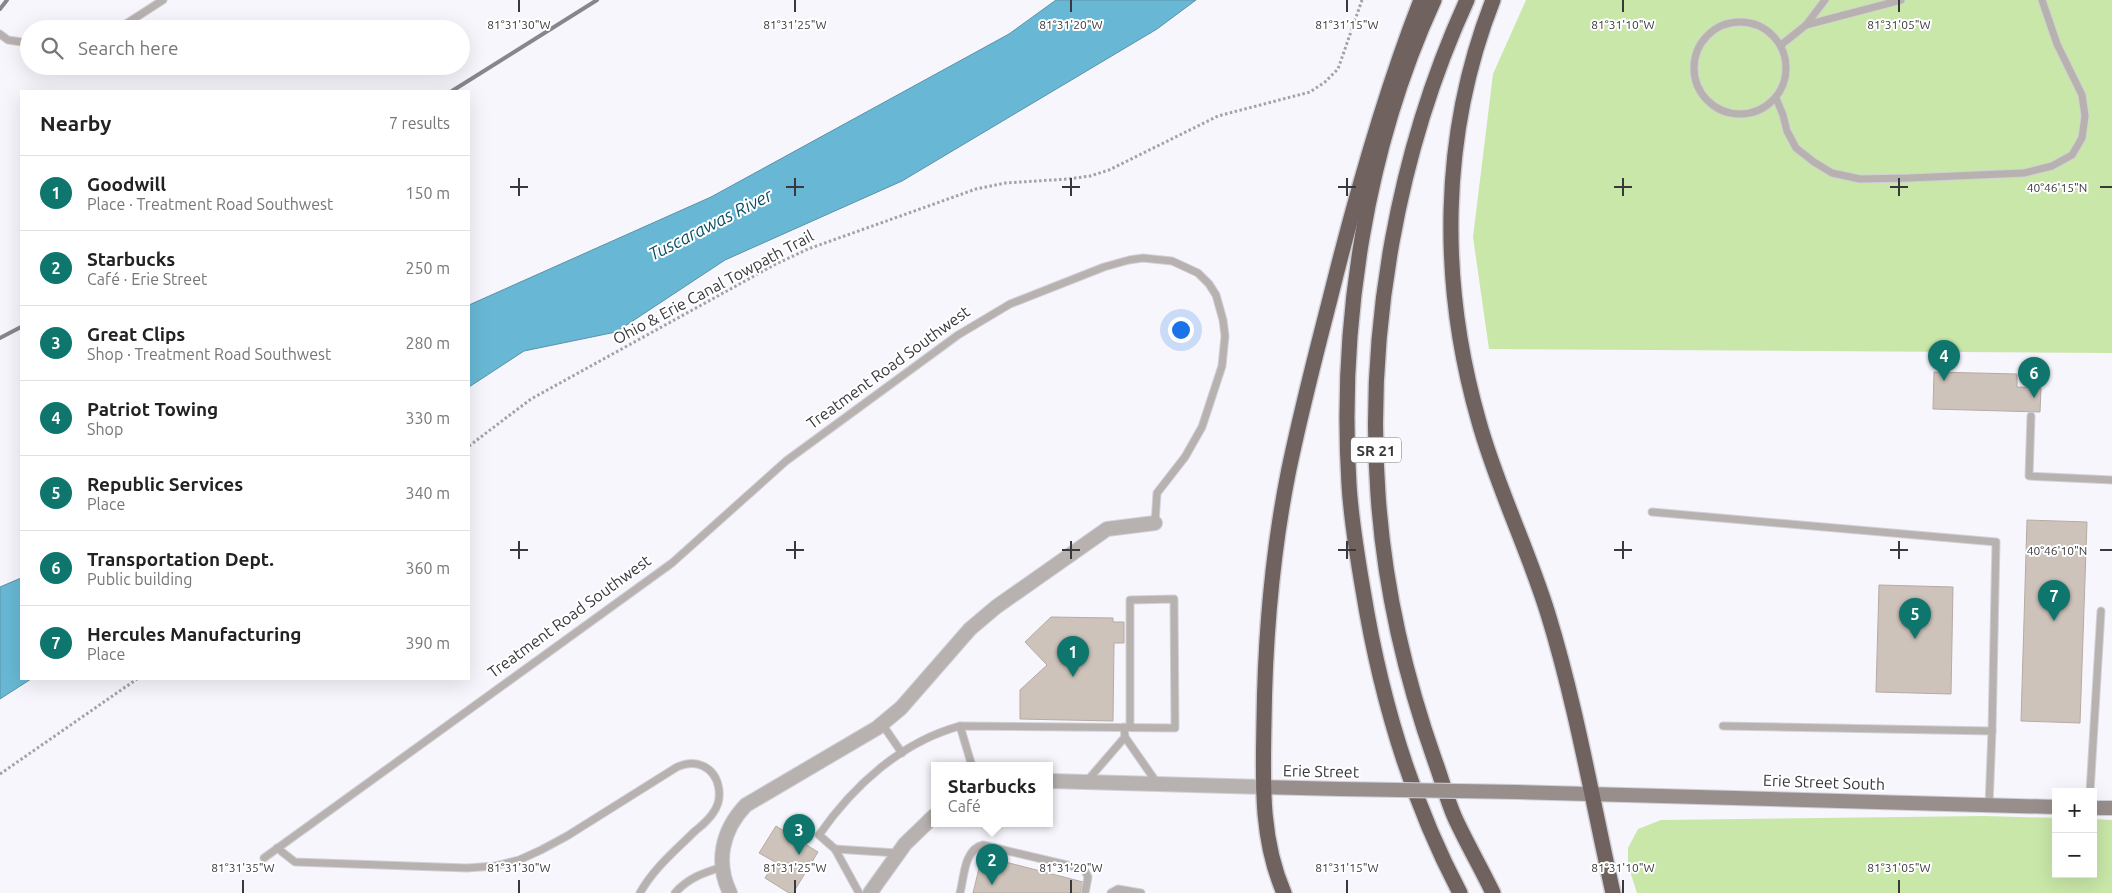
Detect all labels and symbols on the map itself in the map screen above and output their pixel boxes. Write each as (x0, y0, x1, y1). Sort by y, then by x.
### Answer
text: 81°31'30"W (487, 18, 551, 31)
text: 81°31'25"W (763, 18, 827, 31)
text: 81°31'20"W (1039, 18, 1103, 31)
text: 81°31'15"W (1315, 18, 1379, 31)
text: 81°31'10"W (1591, 18, 1655, 31)
text: 81°31'05"W (1867, 18, 1931, 31)
text: 40°46'15"N (2027, 181, 2087, 194)
water label: Tuscarawas River (645, 184, 776, 264)
street label: Ohio & Erie Canal Towpath Trail (610, 226, 816, 348)
street label: Treatment Road Southwest (803, 301, 973, 432)
your location (1168, 317, 1194, 343)
pin: 4 (1928, 340, 1960, 381)
pin: 6 (2018, 357, 2050, 398)
road number: SR 21 (1351, 438, 1401, 462)
text: 40°46'10"N (2027, 544, 2087, 557)
street label: Treatment Road Southwest (484, 550, 654, 681)
pin: 7 (2038, 580, 2070, 621)
pin: 5 (1899, 598, 1931, 639)
pin: 1 (1057, 636, 1089, 677)
street label: Erie Street (1283, 761, 1360, 781)
street label: Erie Street South (1763, 771, 1885, 793)
pin: 3 (783, 814, 815, 855)
pin: 2 (976, 844, 1008, 885)
text: 81°31'35"W (211, 861, 275, 874)
text: 81°31'30"W (487, 861, 551, 874)
text: 81°31'25"W (763, 861, 827, 874)
text: 81°31'20"W (1039, 861, 1103, 874)
text: 81°31'15"W (1315, 861, 1379, 874)
text: 81°31'10"W (1591, 861, 1655, 874)
text: 81°31'05"W (1867, 861, 1931, 874)

